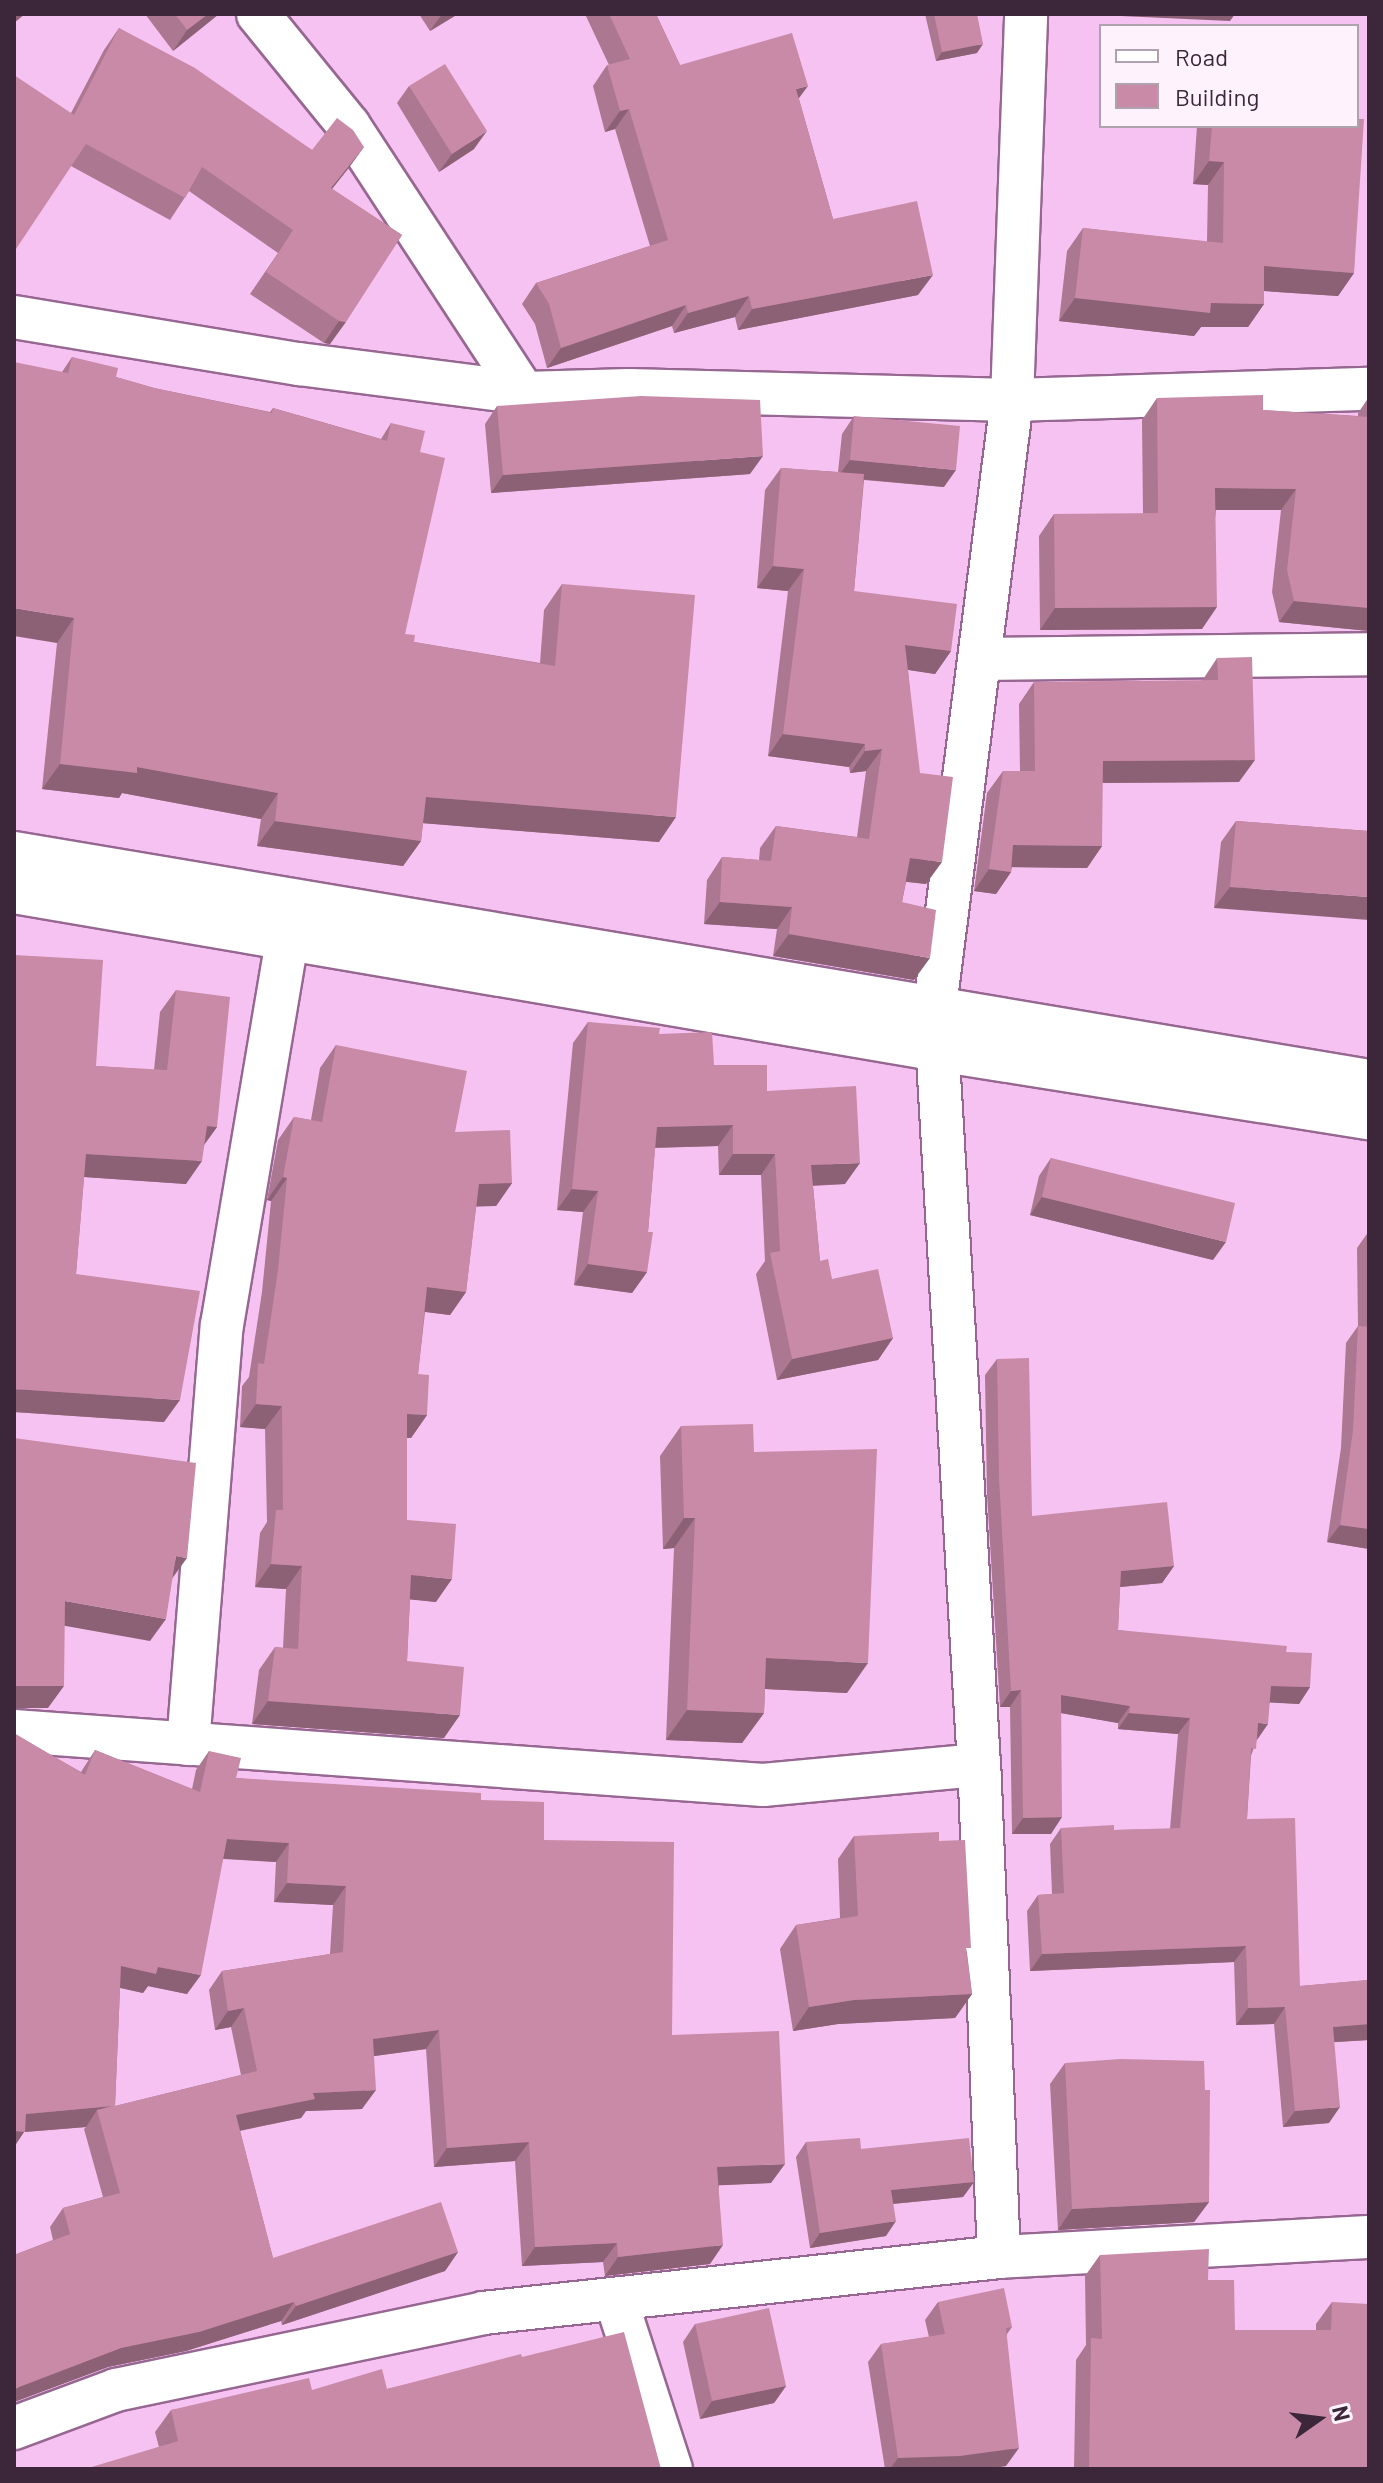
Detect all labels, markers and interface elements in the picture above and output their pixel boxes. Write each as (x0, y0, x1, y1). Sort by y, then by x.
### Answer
legend (1099, 24, 1359, 128)
text: Road (1175, 42, 1228, 71)
text: Building (1175, 82, 1259, 111)
north arrow (1279, 2379, 1359, 2459)
text: N (1328, 2403, 1357, 2423)

